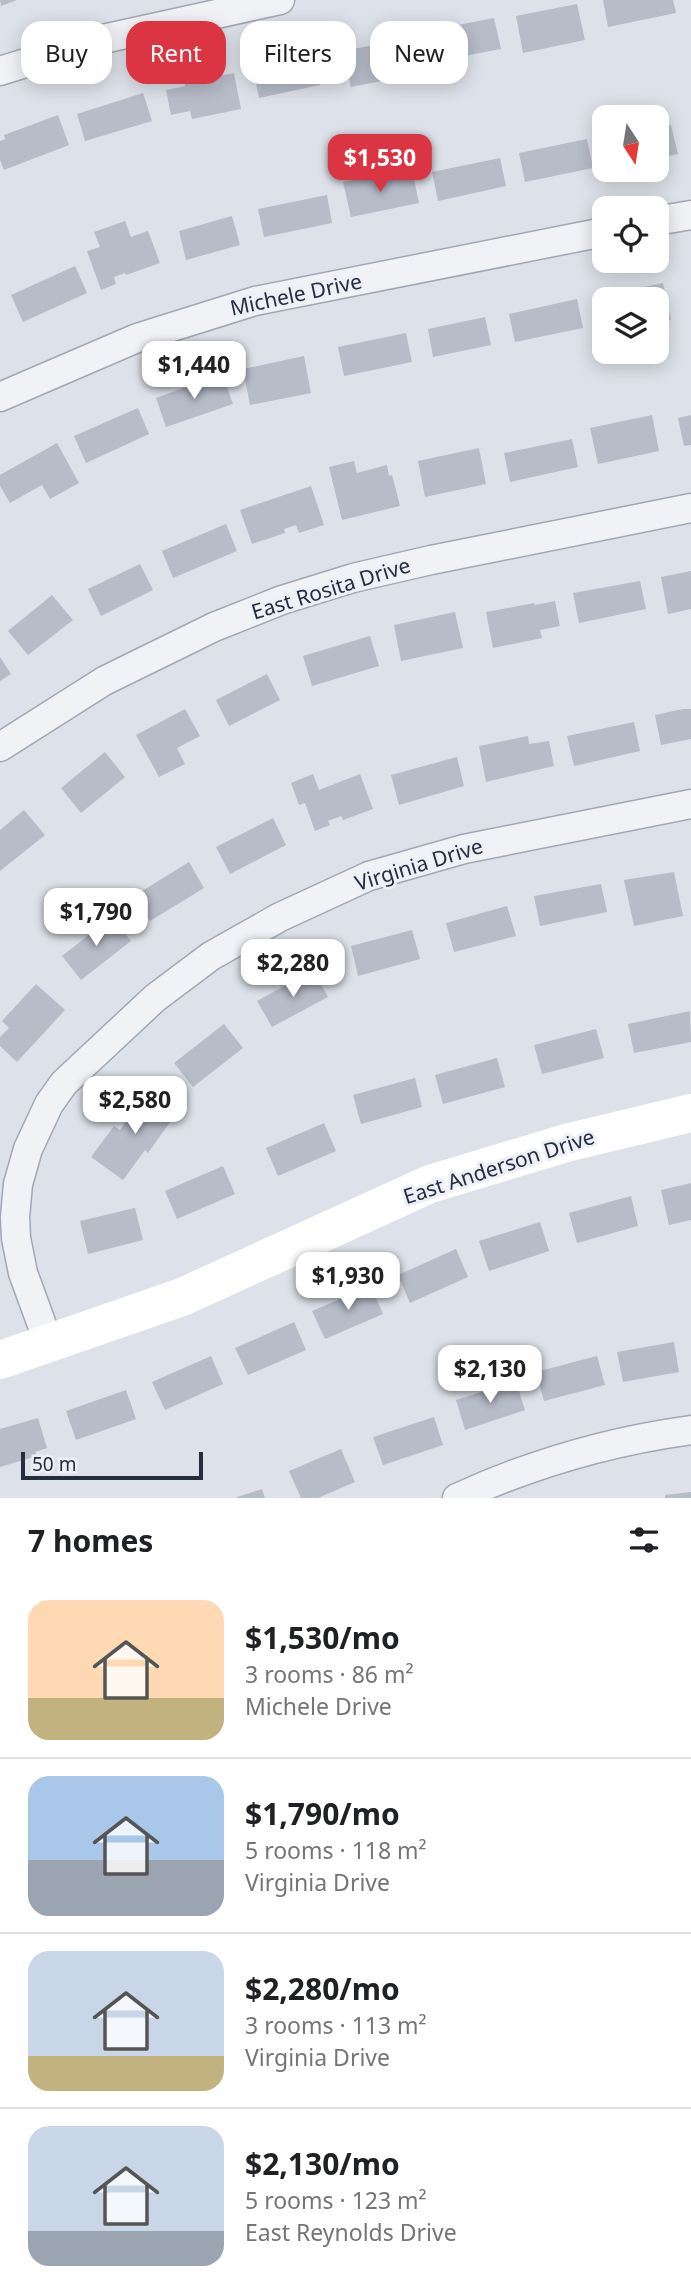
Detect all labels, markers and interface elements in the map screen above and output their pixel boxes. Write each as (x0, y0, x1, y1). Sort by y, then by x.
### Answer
chip: Buy (21, 21, 112, 84)
chip: Rent (126, 21, 226, 84)
chip: Filters (240, 21, 356, 84)
chip: New (370, 21, 468, 84)
north arrow (592, 105, 668, 182)
map controls (592, 105, 669, 364)
pin: $1,530 (323, 134, 437, 194)
text: $1,530 (344, 141, 416, 173)
button: locate (592, 196, 669, 273)
street label: Michele Drive (227, 266, 364, 322)
button: layers (592, 287, 669, 364)
pin: $1,440 (137, 342, 251, 401)
text: $1,440 (158, 348, 230, 380)
street label: East Rosita Drive (248, 551, 413, 625)
street label: Virginia Drive (351, 831, 486, 897)
pin: $1,790 (39, 888, 153, 948)
text: $1,790 (60, 895, 132, 927)
pin: $2,280 (236, 940, 350, 999)
text: $2,280 (257, 946, 329, 978)
pin: $2,580 (78, 1076, 192, 1136)
text: $2,580 (99, 1083, 171, 1115)
street label: East Anderson Drive (399, 1122, 598, 1210)
pin: $1,930 (291, 1252, 405, 1312)
text: $1,930 (312, 1259, 384, 1291)
pin: $2,130 (433, 1346, 547, 1405)
text: $2,130 (454, 1352, 526, 1384)
scale bar (21, 1449, 203, 1481)
text: 50 m (32, 1451, 76, 1477)
text: 7 homes (28, 1520, 153, 1561)
icon: filters (625, 1521, 663, 1559)
text: $1,530/mo (245, 1617, 400, 1658)
icon: home (84, 1628, 168, 1712)
text: 3 rooms · 86 m² (245, 1658, 414, 1690)
text: Michele Drive (245, 1690, 392, 1722)
text: $1,790/mo (245, 1793, 400, 1834)
icon: home (84, 1804, 168, 1888)
text: 5 rooms · 118 m² (245, 1834, 427, 1866)
text: Virginia Drive (245, 1866, 390, 1898)
text: $2,280/mo (245, 1968, 400, 2009)
icon: home (84, 1979, 168, 2063)
text: 3 rooms · 113 m² (245, 2009, 427, 2041)
text: Virginia Drive (245, 2041, 390, 2073)
text: $2,130/mo (245, 2143, 400, 2184)
icon: home (84, 2154, 168, 2238)
text: 5 rooms · 123 m² (245, 2184, 427, 2216)
text: East Reynolds Drive (245, 2216, 457, 2248)

